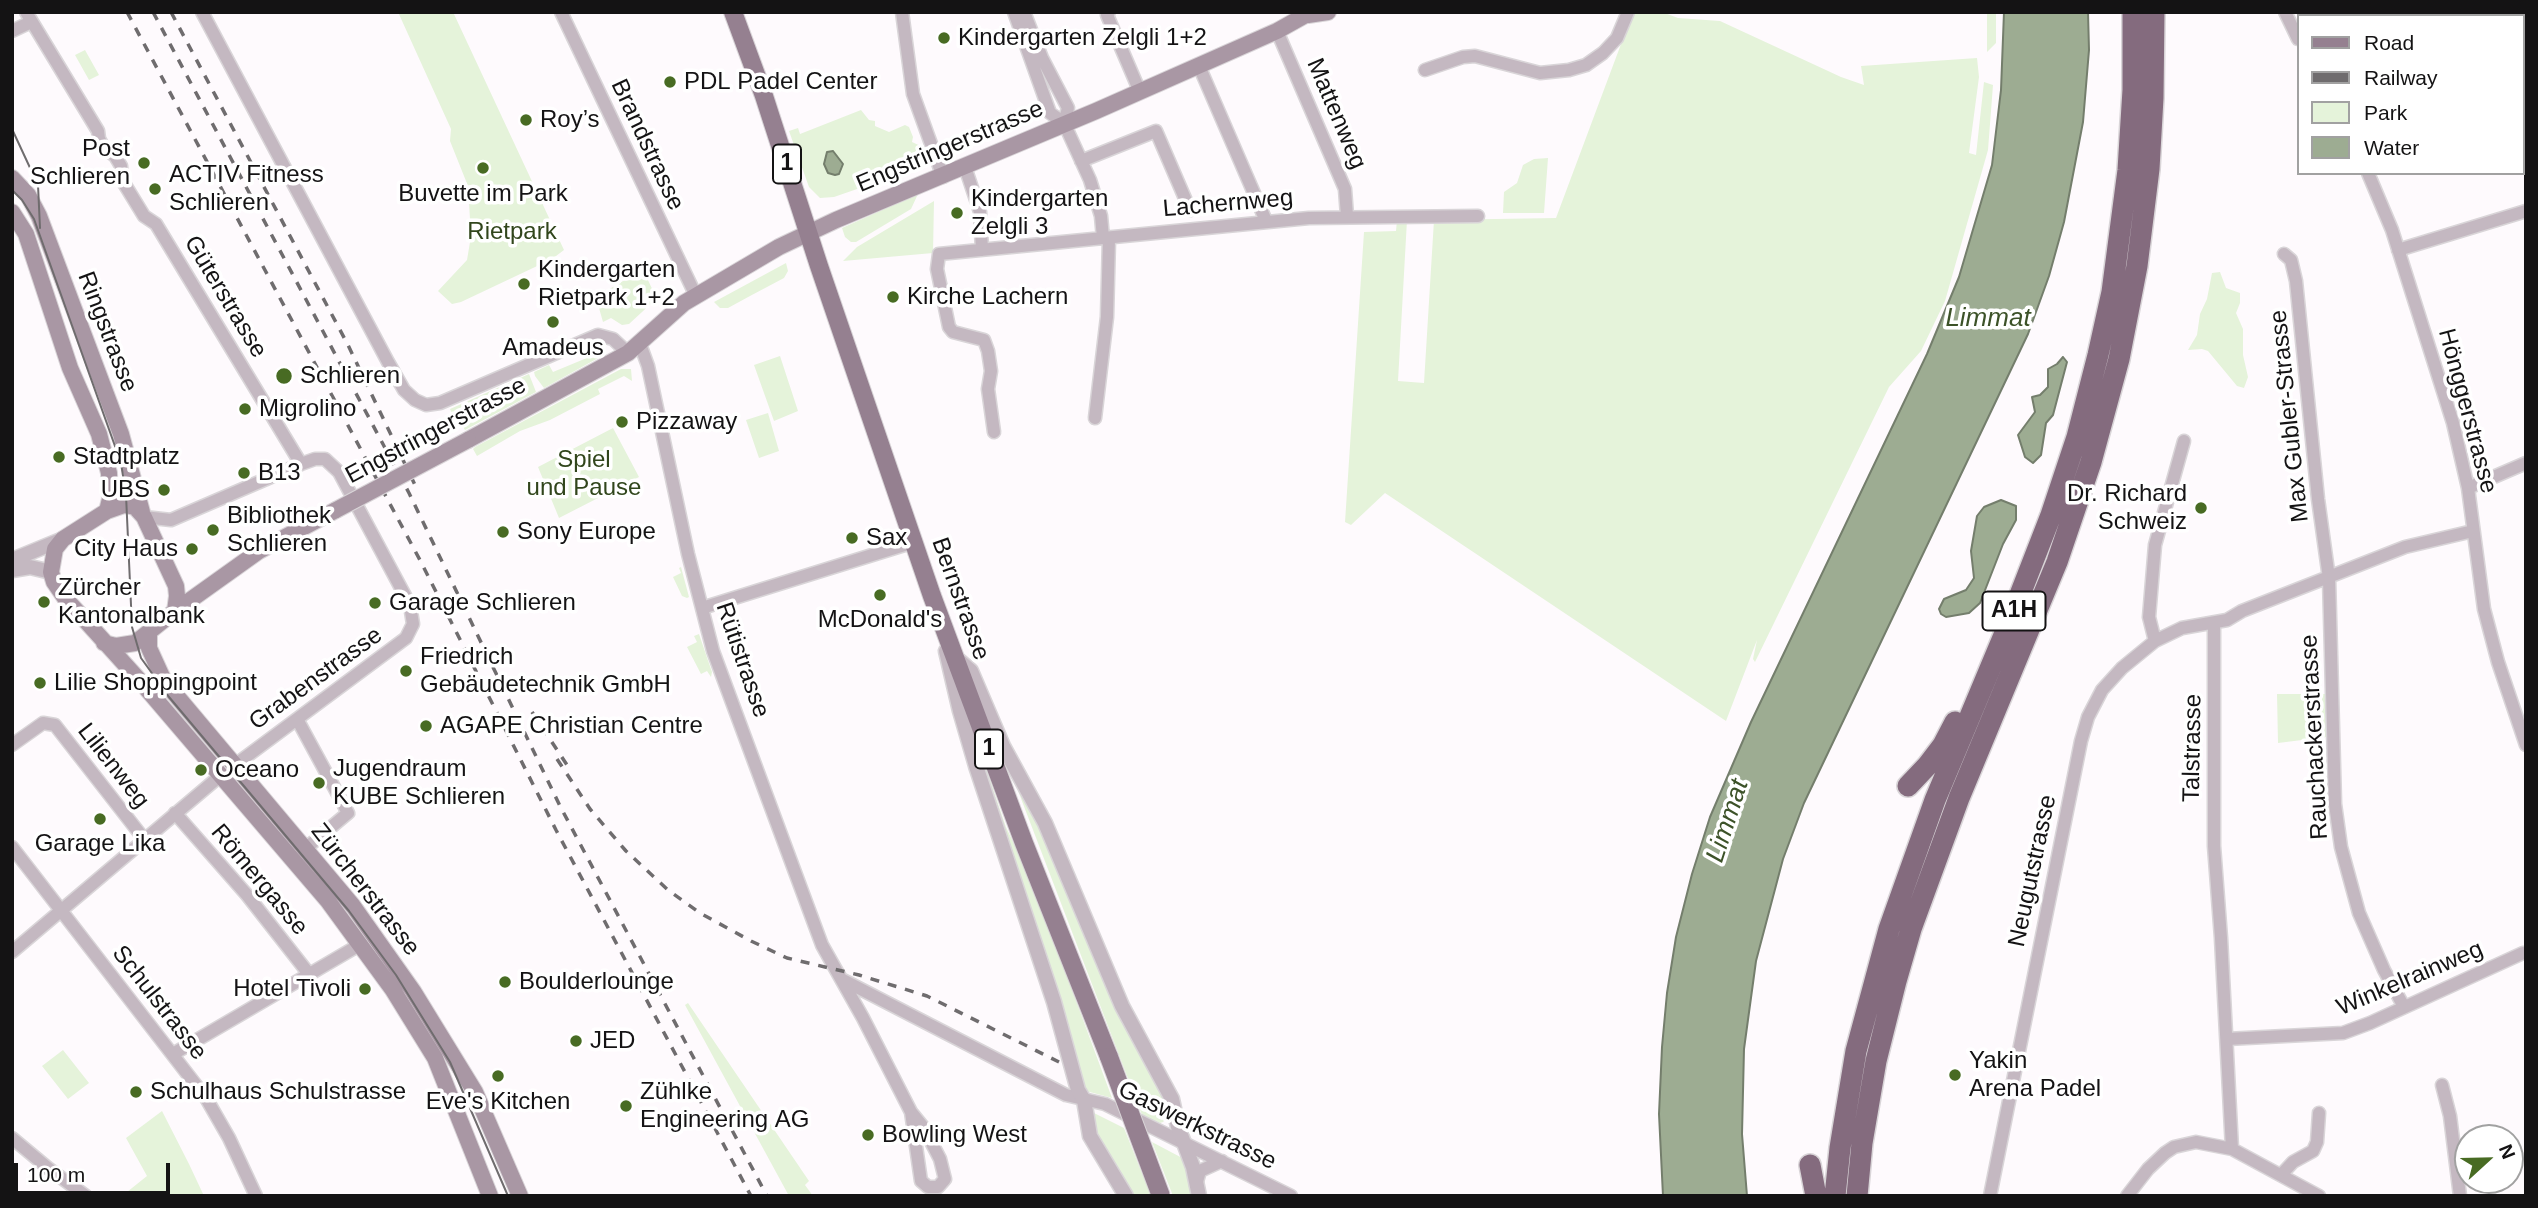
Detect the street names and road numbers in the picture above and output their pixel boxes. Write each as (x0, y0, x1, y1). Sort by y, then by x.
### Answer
street label: Mattenweg (1300, 54, 1372, 174)
street label: Brandstrasse (604, 75, 690, 215)
street label: Engstringerstrasse (852, 95, 1048, 199)
road number: 1 (773, 144, 801, 183)
street label: Lachernweg (1162, 184, 1294, 224)
street label: Güterstrasse (177, 231, 273, 363)
street label: Ringstrasse (71, 268, 143, 396)
street label: Max Gubler-Strasse (2265, 308, 2315, 524)
street label: Hönggerstrasse (2431, 325, 2503, 497)
street label: Engstringerstrasse (341, 371, 531, 491)
street label: Bernstrasse (925, 534, 995, 664)
road number: A1H (1982, 592, 2046, 631)
street label: Rütistrasse (709, 599, 775, 721)
street label: Grabenstrasse (244, 621, 388, 737)
street label: Rauchackerstrasse (2295, 634, 2335, 840)
street label: Talstrasse (2178, 694, 2208, 802)
street label: Lilienweg (71, 718, 155, 814)
road number: 1 (975, 730, 1003, 768)
street label: Neugutstrasse (2003, 792, 2063, 950)
street label: Zürcherstrasse (304, 818, 426, 962)
street label: Römergasse (204, 819, 314, 941)
street label: Winkelrainweg (2333, 935, 2487, 1023)
street label: Schulstrasse (105, 940, 213, 1066)
street label: Gaswerkstrasse (1113, 1075, 1281, 1177)

